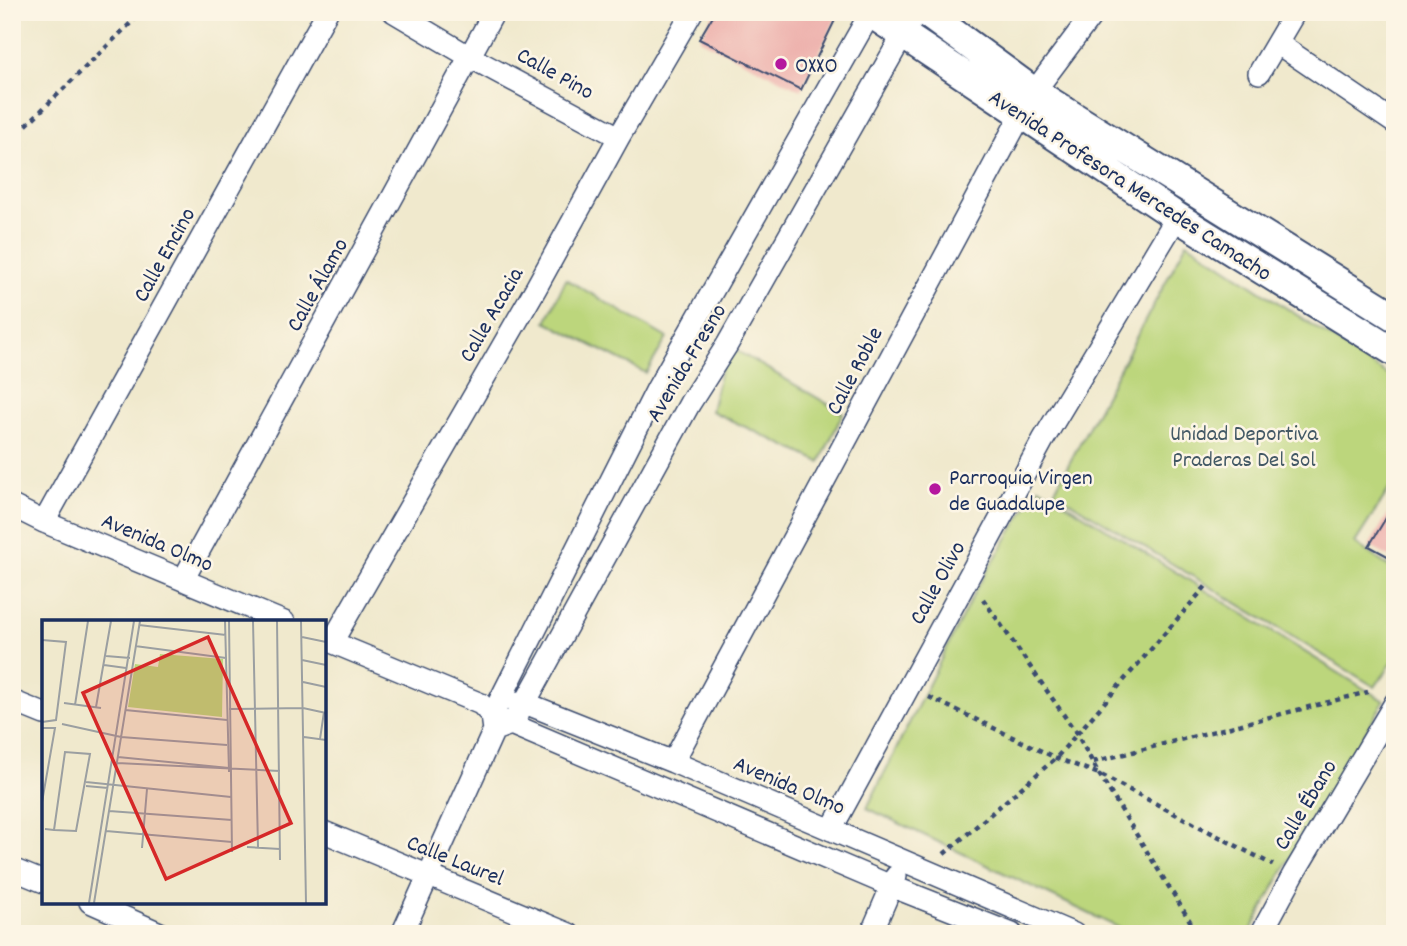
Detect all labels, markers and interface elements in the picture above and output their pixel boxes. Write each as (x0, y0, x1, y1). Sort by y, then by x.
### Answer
street label: Calle Pino (510, 40, 599, 110)
place label: OXXO (795, 51, 838, 84)
marker: OXXO (773, 56, 789, 72)
street label: Avenida Profesora Mercedes Camacho (981, 83, 1277, 291)
street label: Calle Encino (126, 202, 206, 309)
street label: Calle Álamo (280, 233, 358, 339)
street label: Calle Acacia (452, 261, 534, 370)
street label: Avenida Fresno (640, 298, 736, 429)
street label: Calle Roble (819, 322, 893, 422)
park label: Unidad Deportiva Praderas Del Sol (1170, 419, 1319, 478)
place label: Parroquia Virgen de Guadalupe (949, 463, 1093, 522)
marker: Parroquia Virgen de Guadalupe (927, 481, 943, 497)
street label: Avenida Olmo (96, 506, 218, 583)
street label: Calle Olivo (903, 536, 976, 632)
inset map (42, 620, 326, 904)
street label: Avenida Olmo (728, 749, 850, 826)
street label: Calle Ébano (1267, 754, 1347, 857)
street label: Calle Laurel (401, 828, 509, 897)

